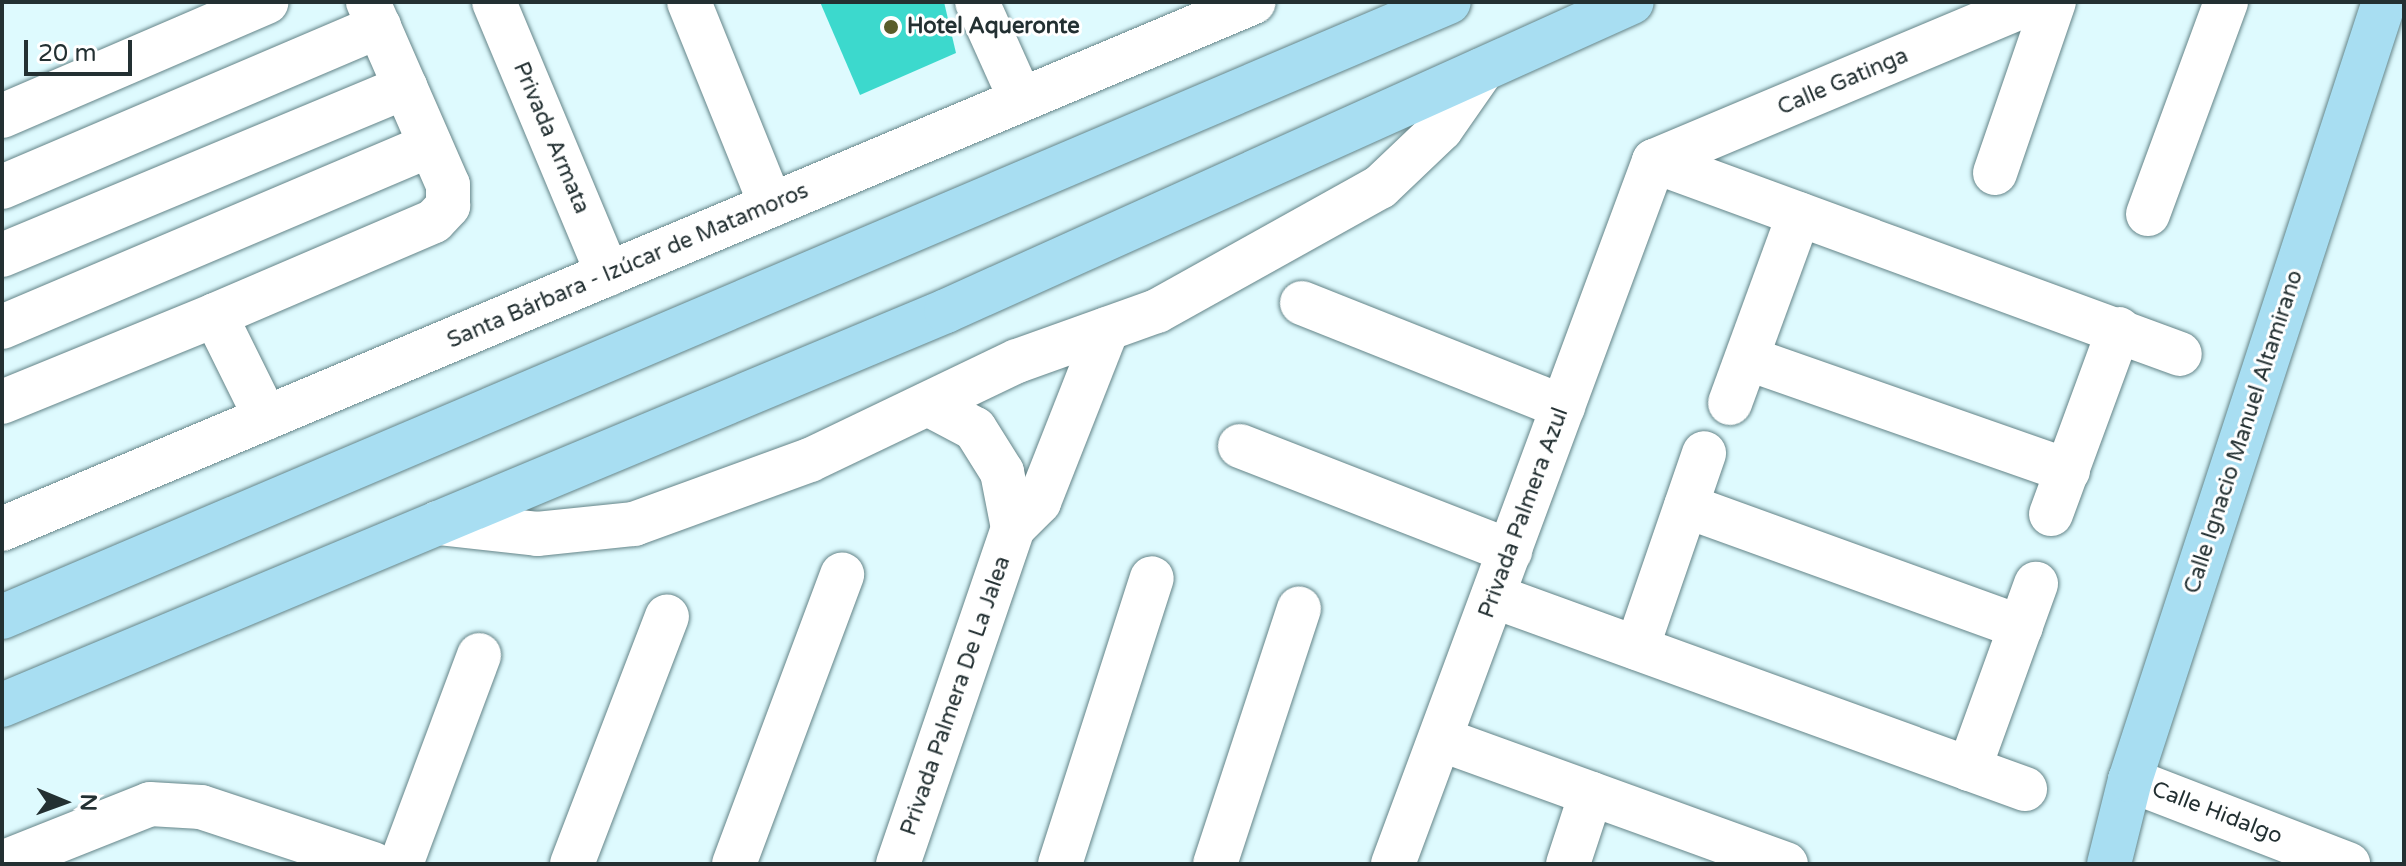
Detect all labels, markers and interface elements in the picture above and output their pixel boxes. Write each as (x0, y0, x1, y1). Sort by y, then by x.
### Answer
place label: Hotel Aqueronte (907, 14, 1080, 40)
marker: Hotel Aqueronte (882, 18, 900, 36)
scale bar (28, 24, 136, 74)
text: 20 m (38, 39, 96, 68)
street label: Calle Gatinga (1774, 43, 1912, 121)
street label: Privada Armata (507, 58, 595, 218)
street label: Santa Bárbara - Izúcar de Matamoros (443, 178, 813, 354)
street label: Calle Ignacio Manuel Altamirano (2179, 267, 2309, 597)
street label: Privada Palmera Azul (1474, 404, 1574, 622)
street label: Privada Palmera De La Jalea (896, 553, 1016, 839)
north arrow (24, 762, 104, 842)
street label: Calle Hidalgo (2148, 776, 2286, 850)
text: N (75, 793, 101, 811)

